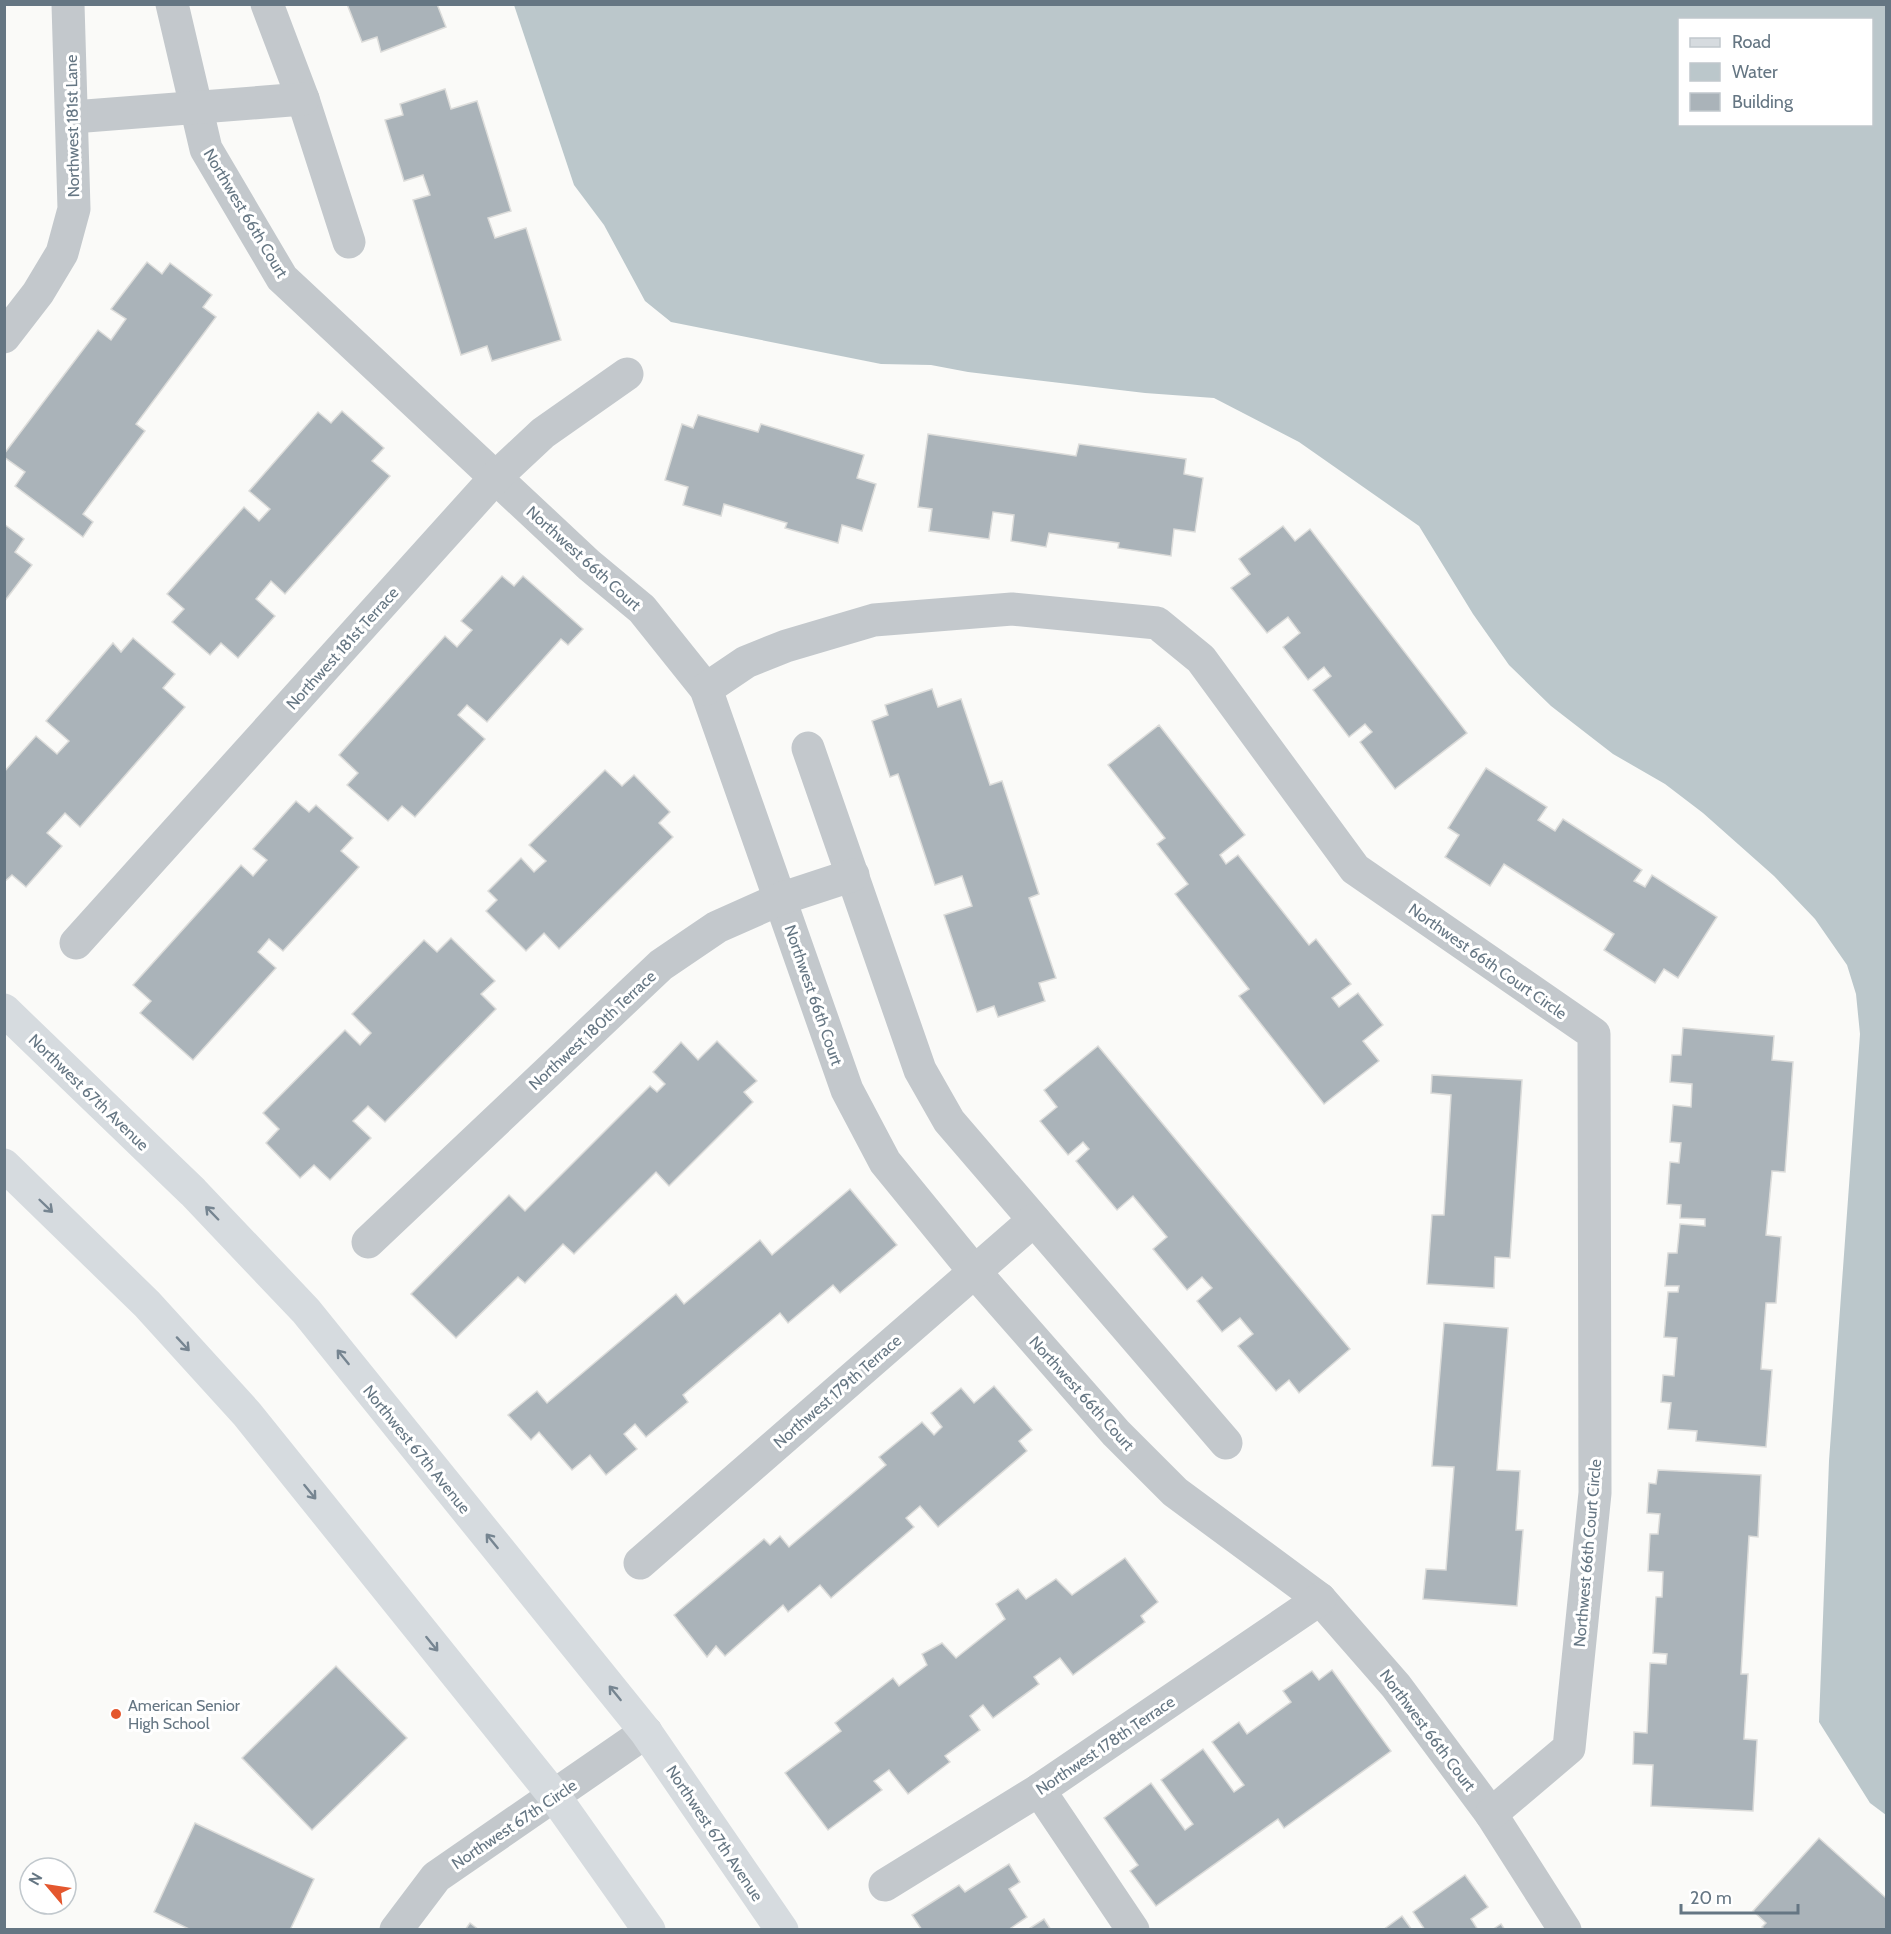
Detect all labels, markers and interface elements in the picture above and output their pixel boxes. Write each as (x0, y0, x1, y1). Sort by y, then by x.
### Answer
legend (1678, 18, 1873, 126)
text: Road (1732, 31, 1771, 53)
street label: Northwest 181st Lane (62, 54, 83, 198)
text: Water (1732, 61, 1778, 83)
text: Building (1732, 91, 1794, 113)
street label: Northwest 66th Court (200, 145, 292, 282)
street label: Northwest 66th Court (523, 502, 645, 615)
street label: Northwest 181st Terrace (282, 583, 402, 714)
street label: Northwest 66th Court Circle (1405, 900, 1570, 1023)
street label: Northwest 66th Court (781, 922, 847, 1068)
street label: Northwest 180th Terrace (525, 967, 660, 1094)
street label: Northwest 67th Avenue (25, 1030, 153, 1155)
one-way arrow (39, 1198, 54, 1213)
one-way arrow (205, 1205, 220, 1220)
street label: Northwest 179th Terrace (770, 1331, 905, 1452)
street label: Northwest 66th Court (1025, 1332, 1138, 1455)
one-way arrow (176, 1337, 191, 1352)
one-way arrow (337, 1349, 350, 1365)
street label: Northwest 67th Avenue (359, 1381, 474, 1517)
street label: Northwest 66th Court Circle (1570, 1458, 1605, 1648)
one-way arrow (304, 1484, 317, 1500)
one-way arrow (486, 1534, 499, 1550)
one-way arrow (426, 1636, 439, 1652)
street label: Northwest 66th Court (1376, 1666, 1480, 1795)
one-way arrow (608, 1685, 621, 1701)
street label: Northwest 178th Terrace (1032, 1692, 1178, 1799)
place label: American Senior High School (128, 1696, 241, 1733)
marker: American Senior High School (109, 1707, 123, 1721)
street label: Northwest 67th Avenue (662, 1762, 767, 1905)
street label: Northwest 67th Circle (448, 1776, 580, 1873)
north arrow (18, 1856, 78, 1916)
text: N (24, 1869, 46, 1889)
scale bar (1681, 1877, 1798, 1915)
text: 20 m (1690, 1887, 1732, 1909)

